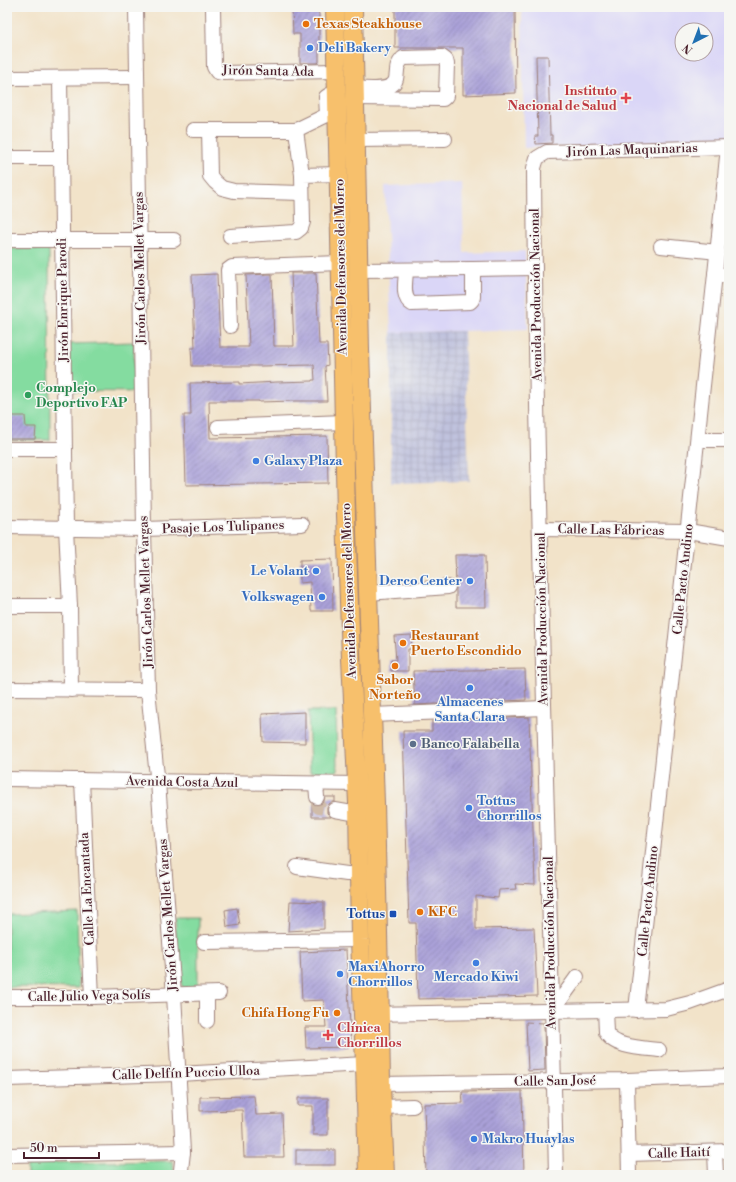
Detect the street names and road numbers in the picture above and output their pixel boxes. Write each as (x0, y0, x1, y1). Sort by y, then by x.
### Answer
street label: Jirón Santa Ada (221, 62, 315, 80)
street label: Jirón Las Maquinarias (565, 140, 698, 160)
street label: Avenida Defensores del Morro (331, 179, 351, 356)
street label: Jirón Carlos Mellet Vargas (131, 191, 149, 346)
street label: Avenida Producción Nacional (526, 208, 546, 383)
street label: Jirón Enrique Parodi (54, 238, 72, 363)
street label: Avenida Defensores del Morro (338, 502, 360, 681)
street label: Jirón Carlos Mellet Vargas (135, 515, 157, 670)
street label: Pasaje Los Tulipanes (162, 517, 285, 537)
street label: Calle Las Fábricas (558, 521, 665, 539)
street label: Calle Pacto Andino (669, 523, 697, 635)
street label: Avenida Producción Nacional (532, 532, 552, 707)
street label: Avenida Costa Azul (125, 773, 238, 791)
street label: Calle La Encantada (76, 832, 98, 946)
street label: Jirón Carlos Mellet Vargas (155, 838, 181, 993)
street label: Calle Pacto Andino (634, 845, 662, 957)
street label: Avenida Producción Nacional (540, 856, 560, 1031)
street label: Calle Julio Vega Solís (27, 987, 151, 1005)
street label: Calle Delfín Puccio Ulloa (112, 1062, 261, 1084)
street label: Calle San José (514, 1072, 597, 1090)
street label: Calle Haití (648, 1144, 711, 1162)

